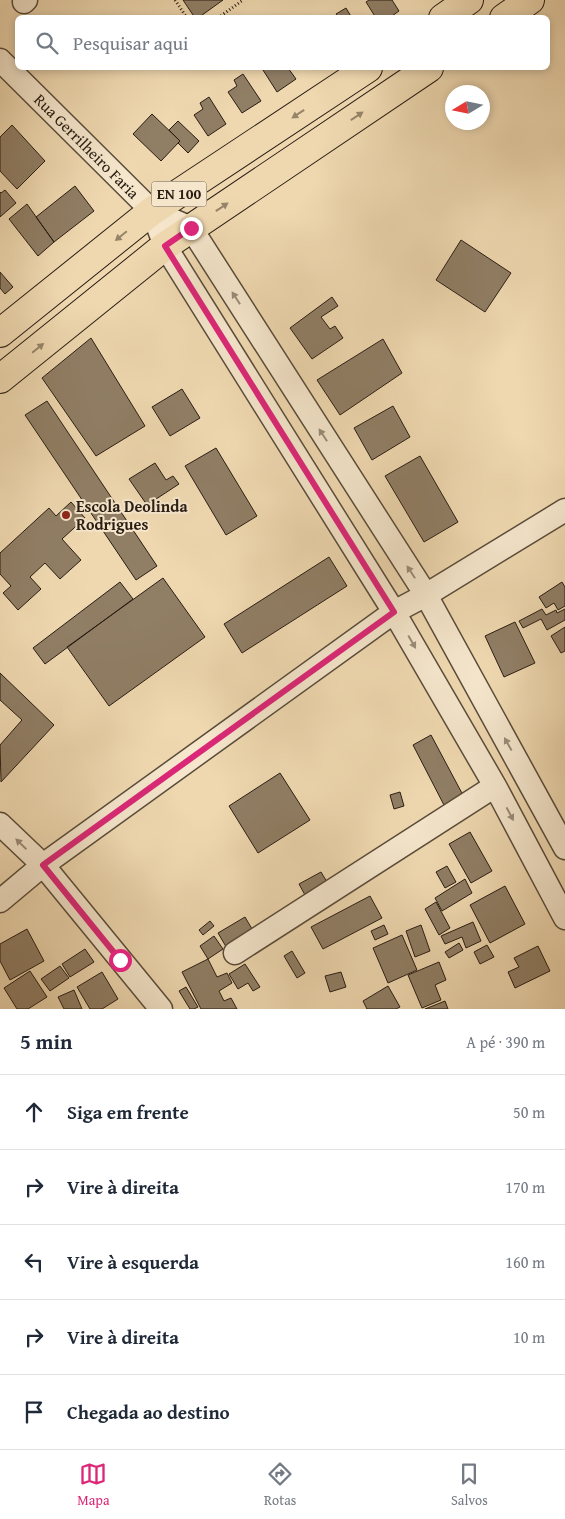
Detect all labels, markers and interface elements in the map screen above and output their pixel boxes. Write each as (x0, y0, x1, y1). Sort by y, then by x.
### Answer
search box (15, 15, 550, 70)
icon: search (33, 29, 61, 57)
text: Pesquisar aqui (73, 29, 188, 57)
north arrow (445, 85, 490, 130)
street label: Rua Gerrilheiro Faria (29, 88, 145, 204)
one-way arrow (292, 109, 305, 119)
one-way arrow (350, 111, 364, 121)
road number: EN 100 (152, 182, 206, 206)
one-way arrow (216, 202, 229, 212)
route end (180, 217, 203, 240)
one-way arrow (115, 230, 128, 241)
one-way arrow (231, 291, 241, 305)
one-way arrow (31, 343, 44, 354)
one-way arrow (319, 428, 328, 441)
place label: Escola Deolinda Rodrigues (76, 494, 188, 536)
marker: Escola Deolinda Rodrigues (60, 509, 72, 521)
one-way arrow (406, 565, 416, 578)
one-way arrow (407, 636, 416, 649)
one-way arrow (504, 737, 513, 750)
one-way arrow (506, 807, 514, 821)
one-way arrow (16, 839, 28, 851)
route start (109, 949, 132, 972)
text: 5 min (20, 1026, 72, 1057)
text: A pé · 390 m (466, 1030, 545, 1054)
icon: ahead (20, 1098, 48, 1126)
text: Siga em frente (67, 1098, 189, 1126)
text: 50 m (513, 1100, 545, 1124)
icon: right (20, 1173, 48, 1201)
text: Vire à direita (67, 1173, 179, 1201)
text: 170 m (505, 1175, 545, 1199)
icon: left (20, 1248, 48, 1276)
text: Vire à esquerda (67, 1248, 199, 1276)
text: 160 m (505, 1250, 545, 1274)
icon: right (20, 1323, 48, 1351)
text: Vire à direita (67, 1323, 179, 1351)
text: 10 m (513, 1325, 545, 1349)
icon: arrive (20, 1398, 48, 1426)
text: Chegada ao destino (67, 1398, 230, 1426)
tab: Mapa (77, 1460, 110, 1510)
tab: Rotas (264, 1460, 296, 1510)
tab: Salvos (451, 1460, 488, 1510)

